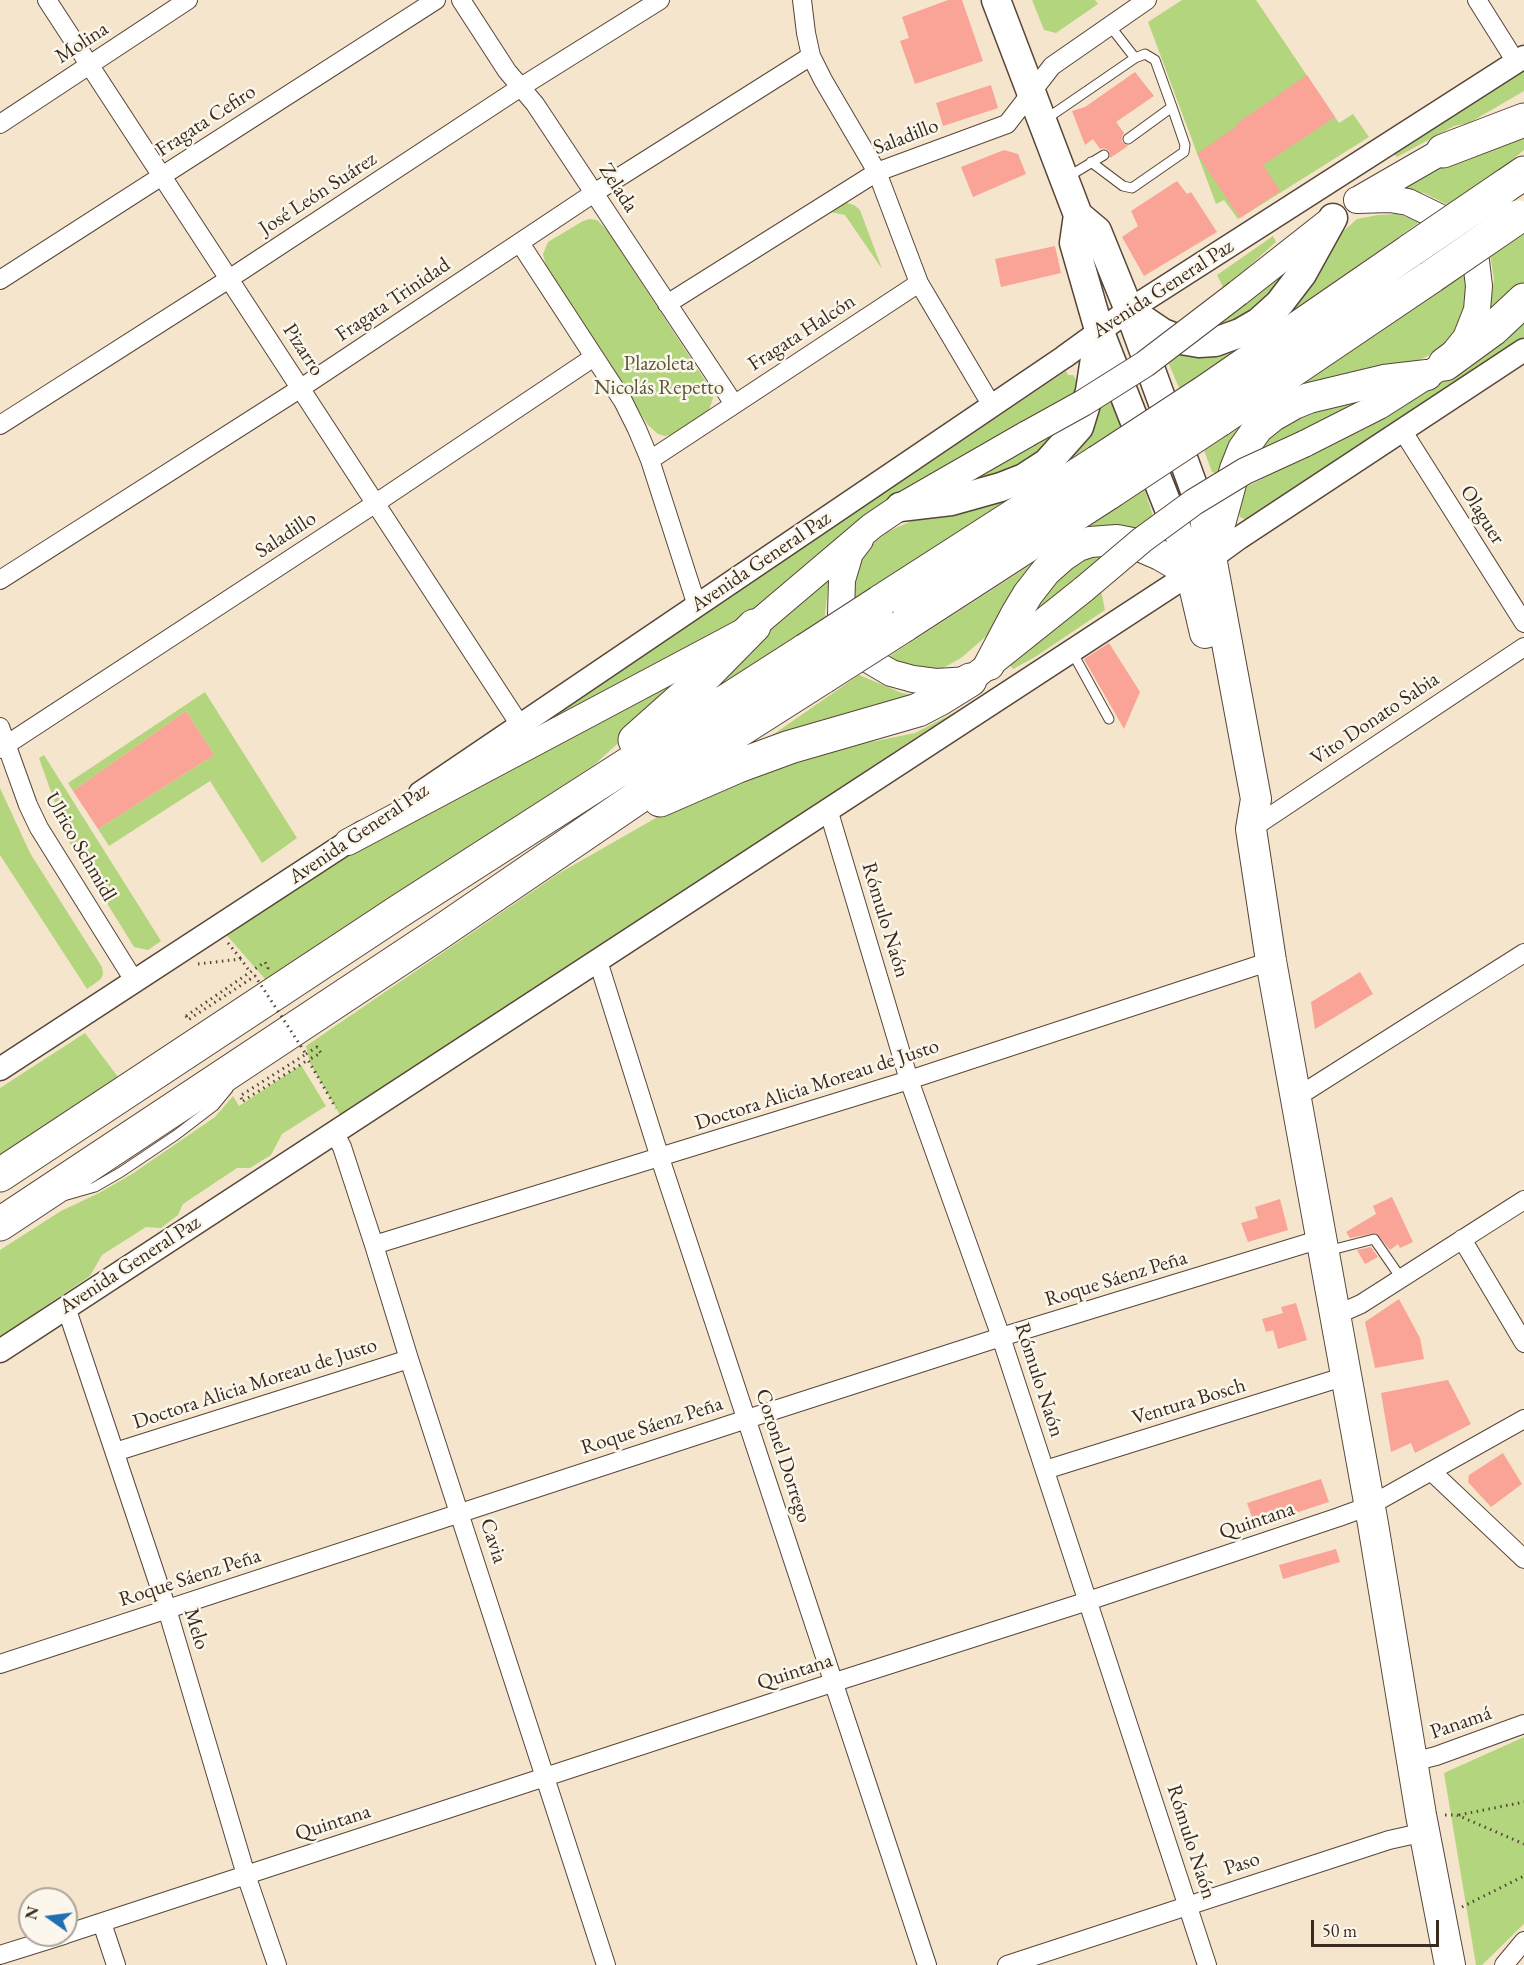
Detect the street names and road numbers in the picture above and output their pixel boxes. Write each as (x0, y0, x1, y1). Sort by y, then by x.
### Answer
street label: Molina (51, 17, 113, 69)
street label: Fragata Cefiro (151, 79, 261, 163)
street label: Saladillo (870, 113, 942, 161)
street label: José León Suárez (255, 147, 381, 241)
street label: Zelada (593, 159, 643, 217)
street label: Avenida General Paz (1088, 234, 1238, 344)
street label: Fragata Trinidad (331, 252, 455, 348)
street label: Fragata Halcón (744, 289, 860, 377)
street label: Pizarro (277, 319, 329, 381)
street label: Olaguer (1454, 481, 1510, 549)
street label: Saladillo (251, 506, 321, 564)
street label: Avenida General Paz (686, 506, 836, 618)
street label: Vito Donato Sabia (1306, 667, 1444, 771)
street label: Avenida General Paz (284, 778, 434, 890)
street label: Ulrico Schmidl (39, 788, 121, 906)
street label: Rómulo Naón (856, 859, 914, 981)
street label: Doctora Alicia Moreau de Justo (692, 1034, 942, 1136)
street label: Avenida General Paz (55, 1210, 205, 1320)
street label: Roque Sáenz Peña (1042, 1245, 1190, 1313)
street label: Rómulo Naón (1009, 1320, 1069, 1440)
street label: Doctora Alicia Moreau de Justo (130, 1333, 380, 1435)
street label: Ventura Bosch (1129, 1373, 1249, 1431)
street label: Coronel Dorrego (750, 1386, 816, 1526)
street label: Roque Sáenz Peña (578, 1391, 726, 1461)
street label: Quintana (1216, 1496, 1298, 1546)
street label: Cavia (474, 1515, 512, 1567)
street label: Roque Sáenz Peña (116, 1543, 264, 1613)
street label: Melo (178, 1605, 214, 1653)
street label: Quintana (754, 1648, 836, 1696)
street label: Panamá (1427, 1701, 1495, 1745)
street label: Rómulo Naón (1161, 1782, 1221, 1902)
street label: Quintana (292, 1799, 374, 1847)
street label: Paso (1221, 1846, 1263, 1882)

